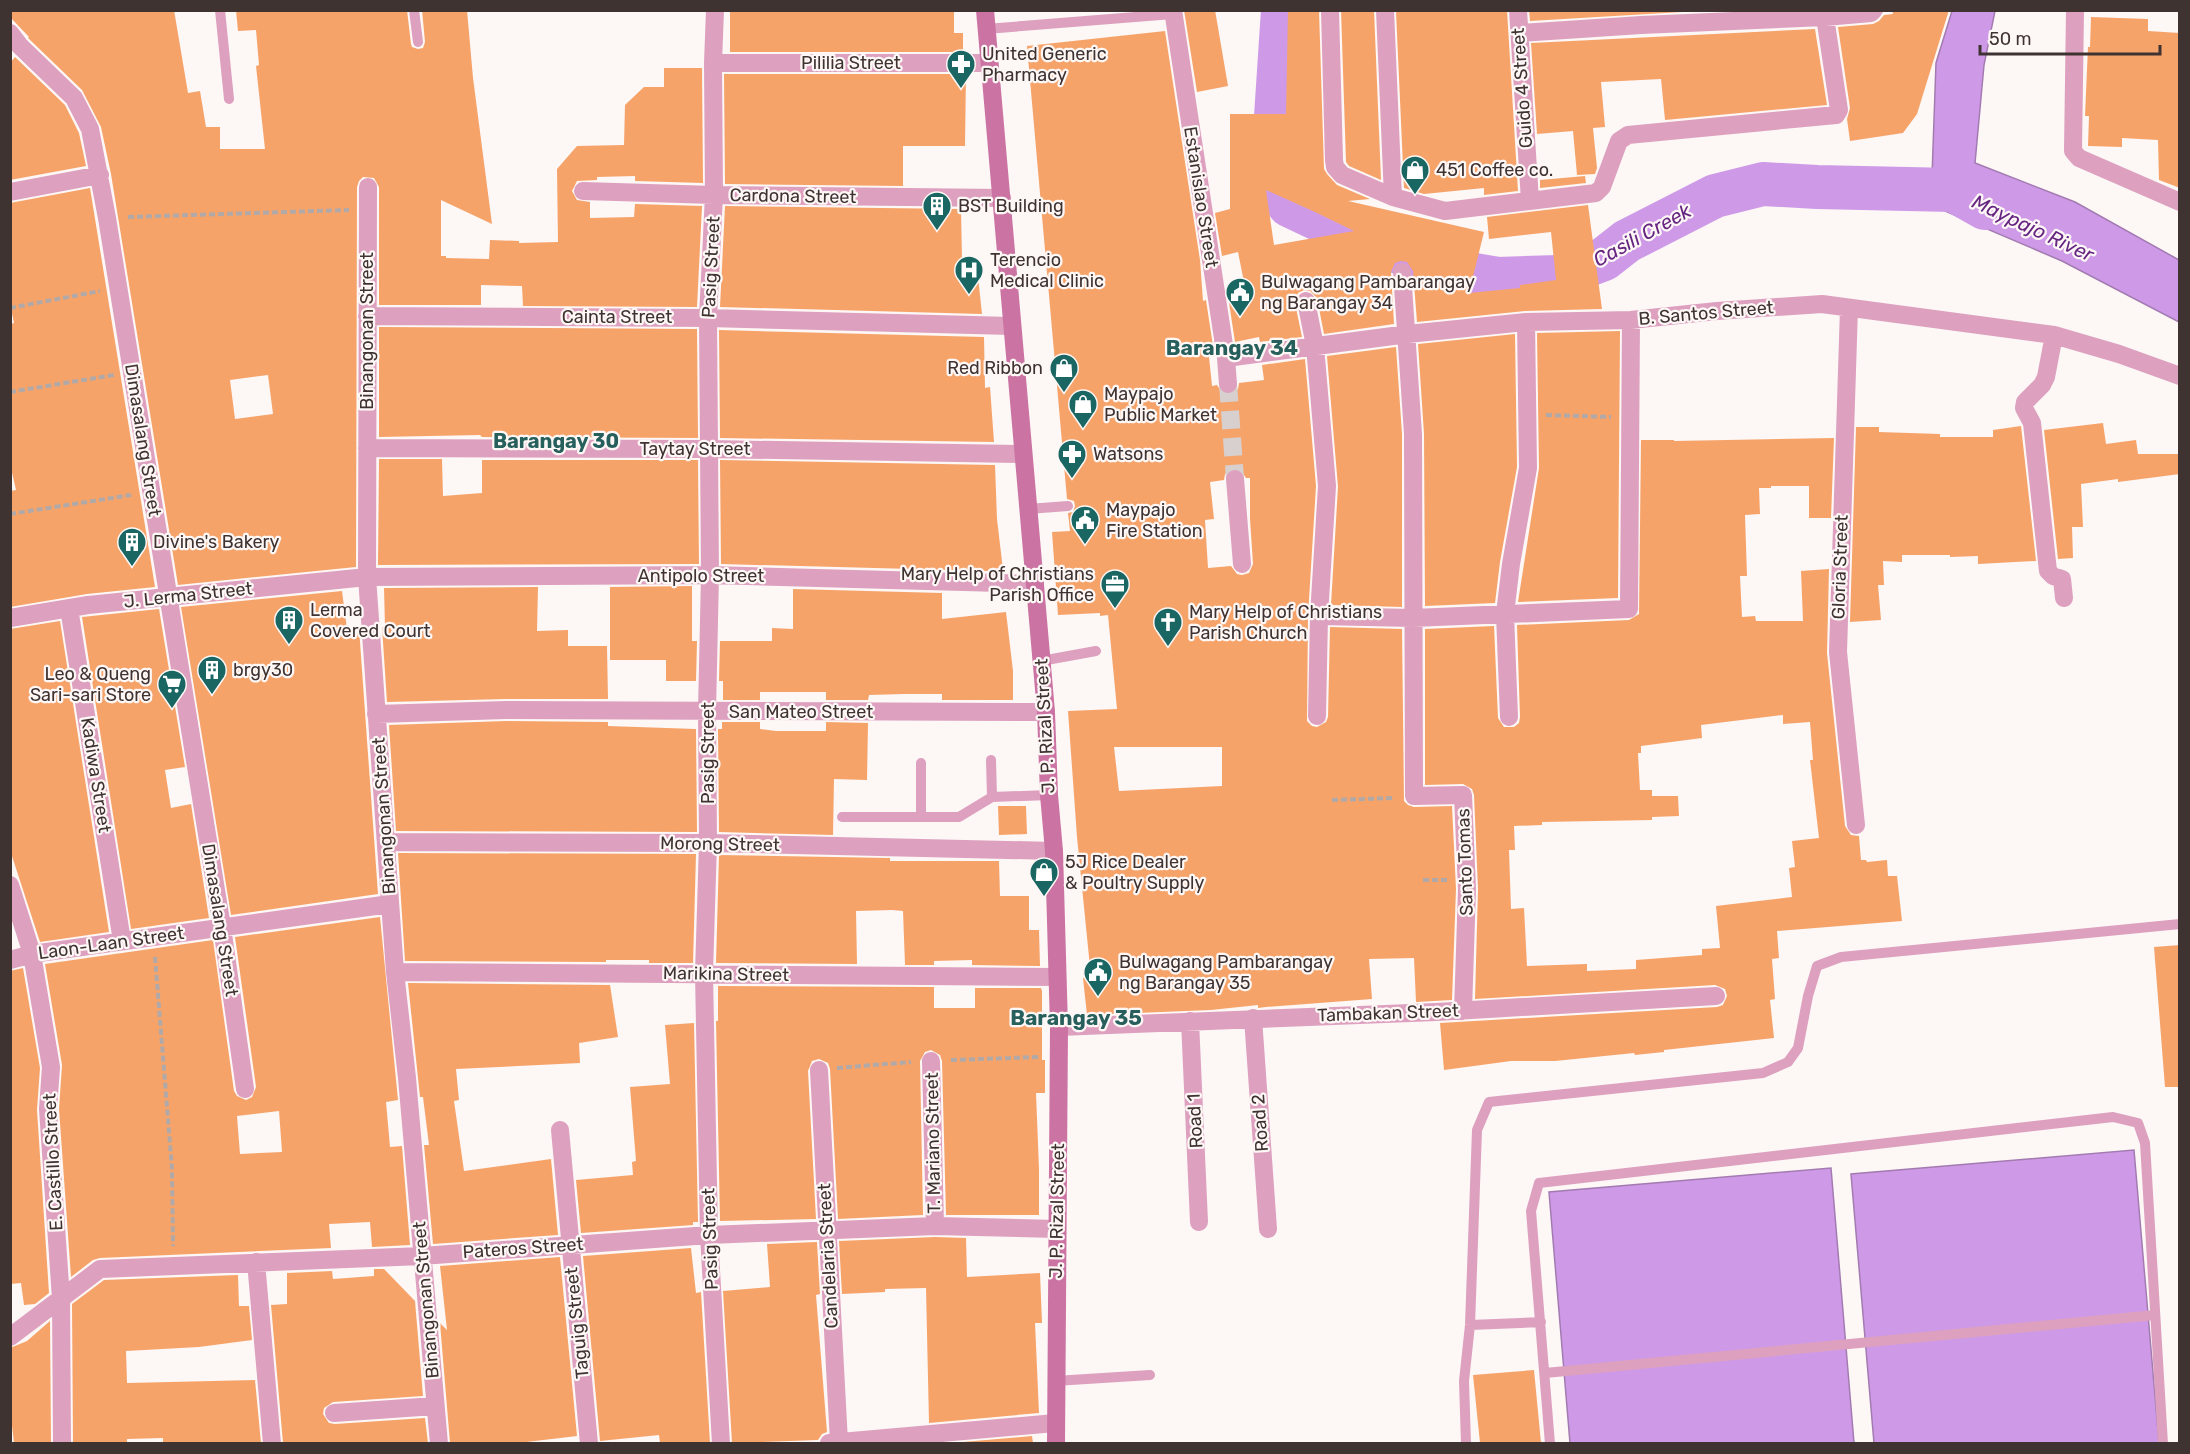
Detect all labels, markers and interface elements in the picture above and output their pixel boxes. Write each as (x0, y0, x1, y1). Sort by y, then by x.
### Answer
scale bar (1980, 18, 2160, 56)
street label: Guido 4 Street (1507, 27, 1537, 149)
text: 50 m (1989, 28, 2032, 50)
place label: United Generic Pharmacy (982, 43, 1107, 86)
pharmacy icon: United Generic Pharmacy (945, 48, 977, 90)
street label: Pililia Street (801, 52, 901, 74)
street label: Estanislao Street (1179, 125, 1223, 269)
shop icon: 451 Coffee co. (1399, 154, 1431, 196)
place label: 451 Coffee co. (1436, 159, 1553, 181)
street label: Cardona Street (729, 184, 857, 208)
water label: Maypajo River (1968, 189, 2099, 267)
building icon: BST Building (921, 190, 953, 232)
place label: BST Building (958, 195, 1064, 217)
water label: Casili Creek (1589, 198, 1696, 272)
street label: Pasig Street (697, 215, 725, 319)
place label: Terencio Medical Clinic (990, 249, 1104, 292)
street label: Binangonan Street (356, 252, 378, 410)
hospital icon: Terencio Medical Clinic (953, 254, 985, 296)
place label: Bulwagang Pambarangay ng Barangay 34 (1261, 271, 1475, 314)
public building icon: Bulwagang Pambarangay ng Barangay 34 (1224, 276, 1256, 318)
street label: B. Santos Street (1637, 296, 1775, 330)
street label: Cainta Street (562, 306, 672, 328)
district label: Barangay 34 (1166, 335, 1298, 360)
shop icon: Red Ribbon (1048, 352, 1080, 394)
place label: Red Ribbon (947, 357, 1043, 379)
street label: Dimasalang Street (120, 362, 166, 518)
place label: Maypajo Public Market (1104, 383, 1217, 426)
shop icon: Maypajo Public Market (1067, 388, 1099, 430)
district label: Barangay 30 (493, 429, 619, 453)
street label: Taytay Street (639, 438, 751, 460)
pharmacy icon: Watsons (1056, 438, 1088, 480)
place label: Watsons (1093, 443, 1164, 465)
place label: Maypajo Fire Station (1106, 499, 1203, 542)
public building icon: Maypajo Fire Station (1069, 504, 1101, 546)
street label: Gloria Street (1827, 514, 1853, 620)
building icon: Divine's Bakery (116, 526, 148, 568)
place label: Divine's Bakery (153, 531, 279, 553)
place label: Mary Help of Christians Parish Office (901, 563, 1094, 606)
street label: Antipolo Street (638, 565, 764, 587)
office icon: Mary Help of Christians Parish Office (1099, 568, 1131, 610)
street label: J. Lerma Street (123, 577, 253, 613)
place label: Lerma Covered Court (310, 599, 431, 642)
place label: Mary Help of Christians Parish Church (1189, 601, 1382, 644)
building icon: Lerma Covered Court (273, 604, 305, 646)
church icon: Mary Help of Christians Parish Church (1152, 606, 1184, 648)
building icon: brgy30 (196, 654, 228, 696)
street label: J. P. Rizal Street (1030, 658, 1060, 794)
place label: brgy30 (233, 659, 293, 681)
place label: Leo & Queng Sari-sari Store (30, 663, 151, 706)
supermarket icon: Leo & Queng Sari-sari Store (156, 668, 188, 710)
street label: San Mateo Street (729, 701, 873, 723)
street label: Pasig Street (697, 702, 719, 804)
street label: Kadiwa Street (76, 716, 116, 834)
street label: Binangonan Street (368, 737, 400, 895)
street label: Santo Tomas (1452, 808, 1478, 916)
street label: Morong Street (660, 832, 780, 856)
street label: Dimasalang Street (197, 842, 243, 998)
place label: 5J Rice Dealer & Poultry Supply (1065, 851, 1204, 894)
shop icon: 5J Rice Dealer & Poultry Supply (1028, 856, 1060, 898)
street label: Laon-Laan Street (37, 922, 185, 964)
place label: Bulwagang Pambarangay ng Barangay 35 (1119, 951, 1333, 994)
public building icon: Bulwagang Pambarangay ng Barangay 35 (1082, 956, 1114, 998)
street label: Marikina Street (663, 962, 789, 986)
street label: Tambakan Street (1317, 1000, 1459, 1026)
district label: Barangay 35 (1010, 1005, 1142, 1030)
street label: T. Mariano Street (921, 1072, 945, 1214)
street label: E. Castillo Street (38, 1093, 68, 1231)
street label: Road 1 (1183, 1093, 1207, 1149)
street label: Road 2 (1247, 1093, 1273, 1153)
street label: J. P. Rizal Street (1045, 1143, 1069, 1279)
street label: Candelaria Street (813, 1183, 843, 1329)
street label: Pasig Street (697, 1188, 723, 1290)
street label: Binangonan Street (408, 1221, 444, 1379)
street label: Pateros Street (462, 1233, 584, 1263)
street label: Taguig Street (560, 1266, 594, 1380)

